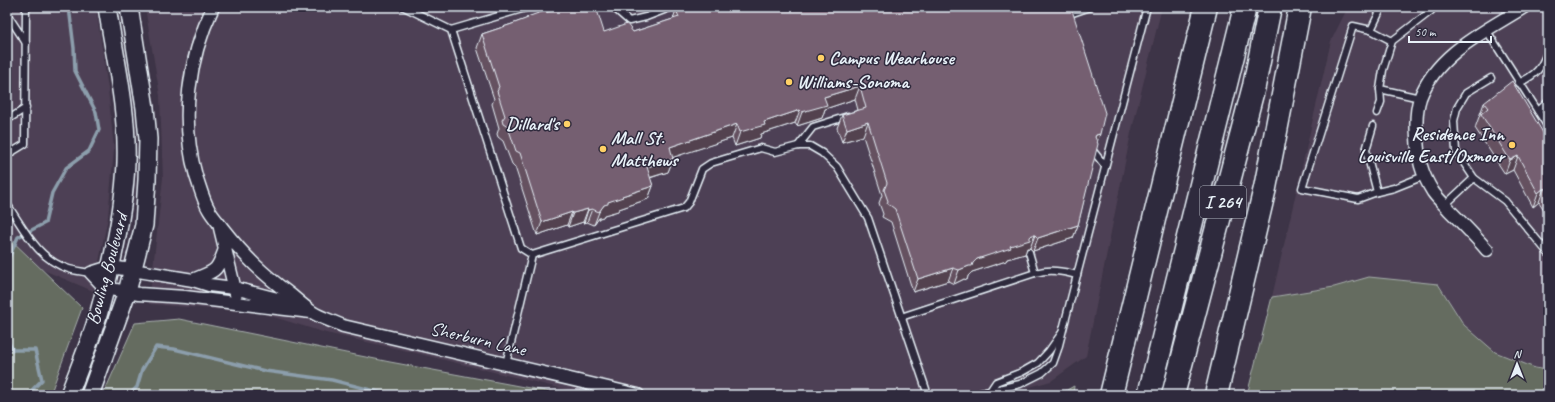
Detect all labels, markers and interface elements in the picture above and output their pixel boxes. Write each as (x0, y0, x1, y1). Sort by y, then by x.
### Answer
scale bar (1409, 18, 1491, 44)
text: 50 m (1415, 24, 1437, 40)
place label: Campus Wearhouse (829, 46, 956, 70)
marker: Campus Wearhouse (816, 53, 826, 63)
place label: Williams-Sonoma (797, 70, 910, 94)
marker: Williams-Sonoma (784, 77, 794, 87)
place label: Dillard's (506, 112, 561, 136)
marker: Dillard's (562, 119, 572, 129)
place label: Residence Inn Louisville East/Oxmoor (1358, 122, 1506, 168)
place label: Mall St. Matthews (611, 126, 680, 172)
marker: Residence Inn Louisville East/Oxmoor (1507, 140, 1517, 150)
marker: Mall St. Matthews (598, 144, 608, 154)
road number: I 264 (1200, 186, 1246, 218)
street label: Bowling Boulevard (81, 207, 134, 327)
street label: Sherburn Lane (428, 316, 530, 362)
north arrow (1497, 344, 1537, 384)
text: N (1514, 347, 1523, 361)

